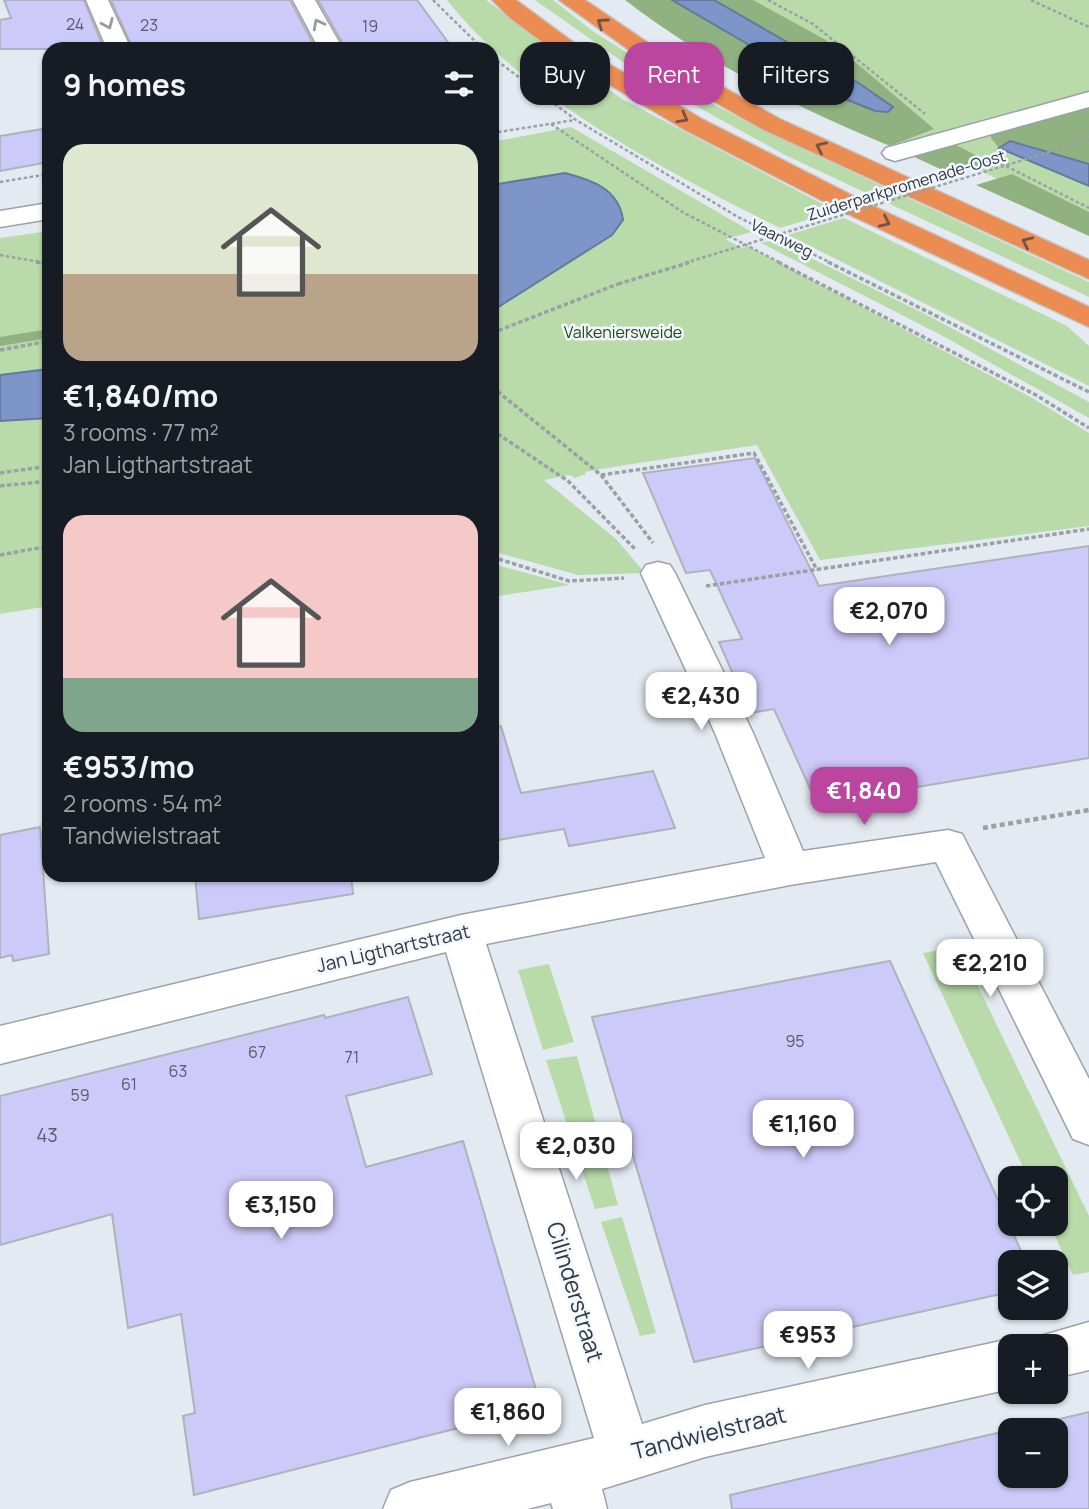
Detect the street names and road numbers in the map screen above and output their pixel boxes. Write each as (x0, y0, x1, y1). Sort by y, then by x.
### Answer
street label: Zuiderparkpromenade-Oost (804, 144, 1008, 226)
street label: Vaanweg (747, 213, 817, 263)
street label: Jan Ligthartstraat (314, 918, 472, 978)
street label: Cilinderstraat (539, 1218, 612, 1366)
street label: Tandwielstraat (628, 1397, 789, 1467)

